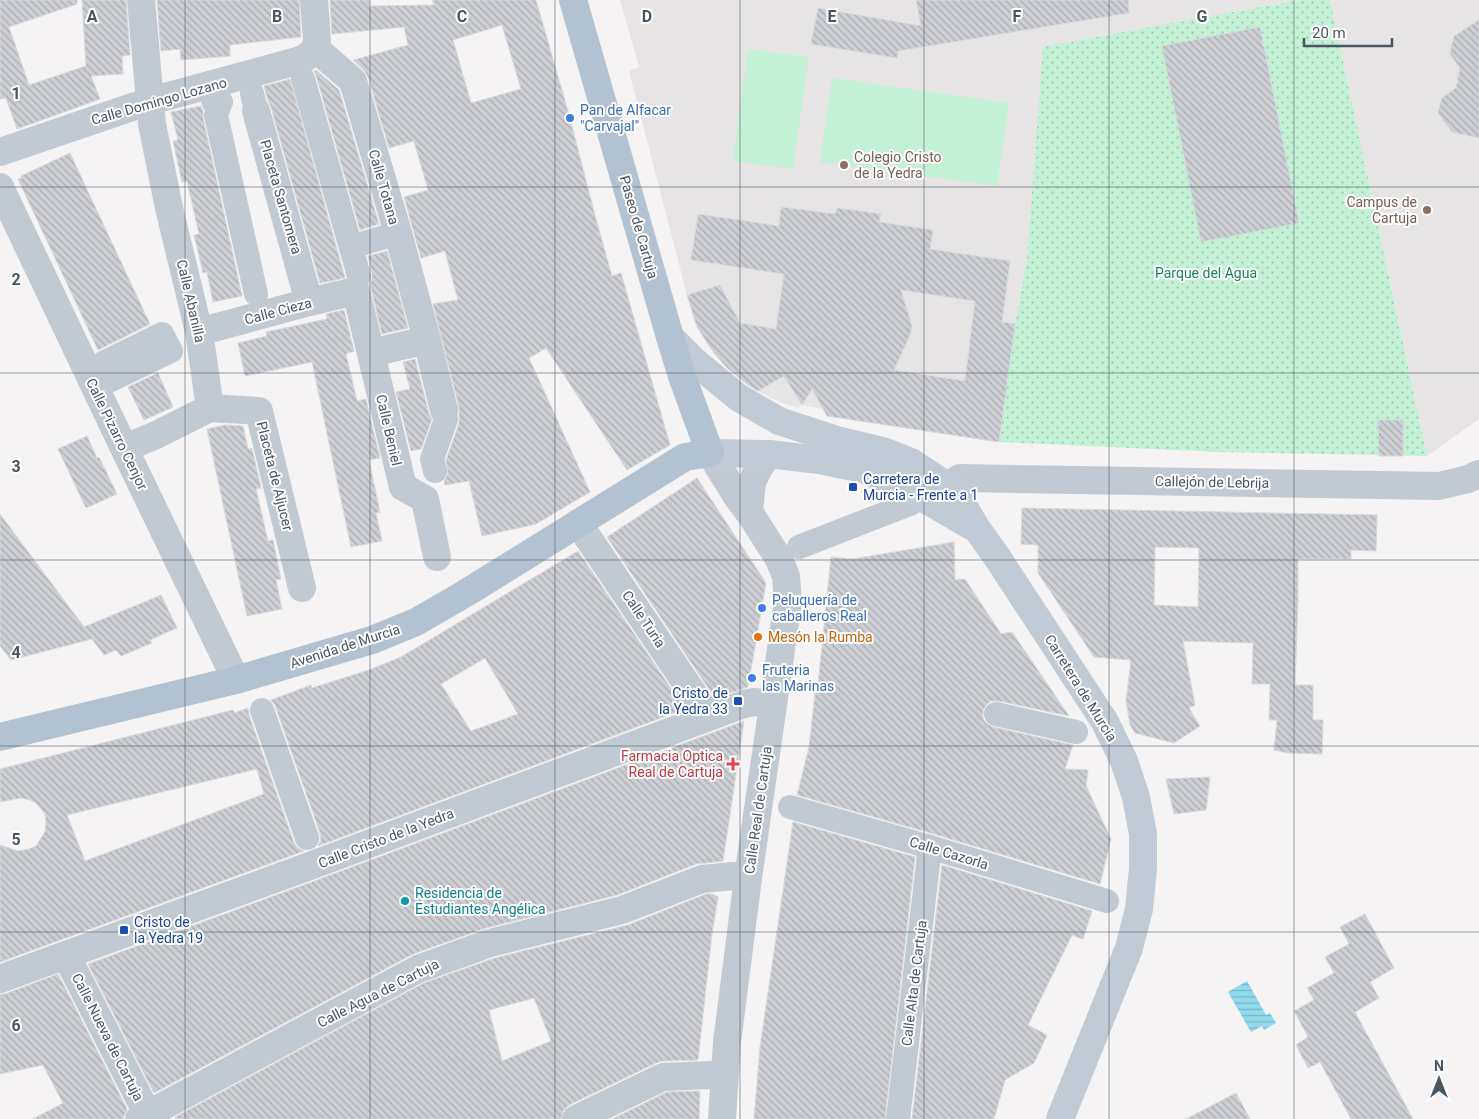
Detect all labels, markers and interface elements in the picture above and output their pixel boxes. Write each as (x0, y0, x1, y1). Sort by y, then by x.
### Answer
text: A (87, 7, 98, 26)
text: B (272, 7, 282, 26)
text: C (457, 7, 467, 26)
text: D (642, 7, 652, 26)
text: E (828, 7, 837, 26)
text: F (1013, 7, 1022, 26)
text: G (1197, 7, 1208, 26)
scale bar (1304, 15, 1392, 47)
text: 20 m (1312, 24, 1346, 42)
street label: Calle Domingo Lozano (89, 74, 229, 128)
text: 1 (11, 84, 21, 103)
place label: Pan de Alfacar "Carvajal" (580, 102, 671, 134)
marker: Pan de Alfacar "Carvajal" (564, 112, 576, 124)
street label: Placeta Santomera (257, 138, 305, 256)
street label: Calle Totana (366, 148, 402, 226)
place label: Colegio Cristo de la Yedra (854, 149, 942, 181)
marker: Colegio Cristo de la Yedra (838, 159, 850, 171)
street label: Paseo de Cartuja (617, 174, 661, 280)
place label: Campus de Cartuja (1346, 194, 1417, 226)
marker: Campus de Cartuja (1421, 204, 1433, 216)
street label: Calle Abanilla (174, 258, 208, 344)
park label: Parque del Agua (1155, 265, 1257, 281)
text: 2 (11, 270, 21, 289)
street label: Calle Cieza (243, 294, 313, 328)
street label: Calle Pizarro Cenjor (83, 375, 151, 493)
street label: Calle Beniel (373, 393, 405, 467)
street label: Placeta de Aljucer (254, 420, 296, 533)
text: 3 (11, 457, 21, 476)
place label: Carretera de Murcia - Frente a 1 (863, 471, 978, 503)
street label: Callejón de Lebrija (1155, 473, 1269, 491)
marker: Carretera de Murcia - Frente a 1 (847, 481, 859, 493)
street label: Calle Turia (619, 587, 669, 651)
place label: Peluquería de caballeros Real (772, 592, 867, 624)
marker: Peluquería de caballeros Real (756, 602, 768, 614)
street label: Avenida de Murcia (288, 621, 402, 671)
place label: Mesón la Rumba (768, 629, 873, 645)
marker: Mesón la Rumba (752, 631, 764, 643)
street label: Carretera de Murcia (1042, 632, 1120, 744)
text: 4 (11, 643, 21, 662)
place label: Fruteria las Marinas (762, 662, 834, 694)
marker: Fruteria las Marinas (746, 672, 758, 684)
place label: Cristo de la Yedra 33 (659, 685, 728, 717)
marker: Cristo de la Yedra 33 (732, 695, 744, 707)
street label: Calle Real de Cartuja (741, 745, 775, 875)
place label: Farmacia Optica Real de Cartuja (621, 748, 723, 780)
marker: Farmacia Optica Real de Cartuja (727, 758, 739, 770)
street label: Calle Cristo de la Yedra (316, 805, 456, 871)
text: 5 (11, 830, 21, 849)
street label: Calle Cazorla (908, 833, 990, 873)
place label: Residencia de Estudiantes Angélica (415, 885, 546, 917)
marker: Residencia de Estudiantes Angélica (399, 895, 411, 907)
place label: Cristo de la Yedra 19 (134, 914, 203, 946)
street label: Calle Alta de Cartuja (898, 919, 930, 1047)
marker: Cristo de la Yedra 19 (118, 924, 130, 936)
street label: Calle Agua de Cartuja (315, 955, 441, 1031)
street label: Calle Nueva de Cartuja (69, 971, 147, 1103)
text: 6 (11, 1016, 21, 1035)
north arrow (1414, 1054, 1464, 1104)
text: N (1434, 1058, 1444, 1074)

